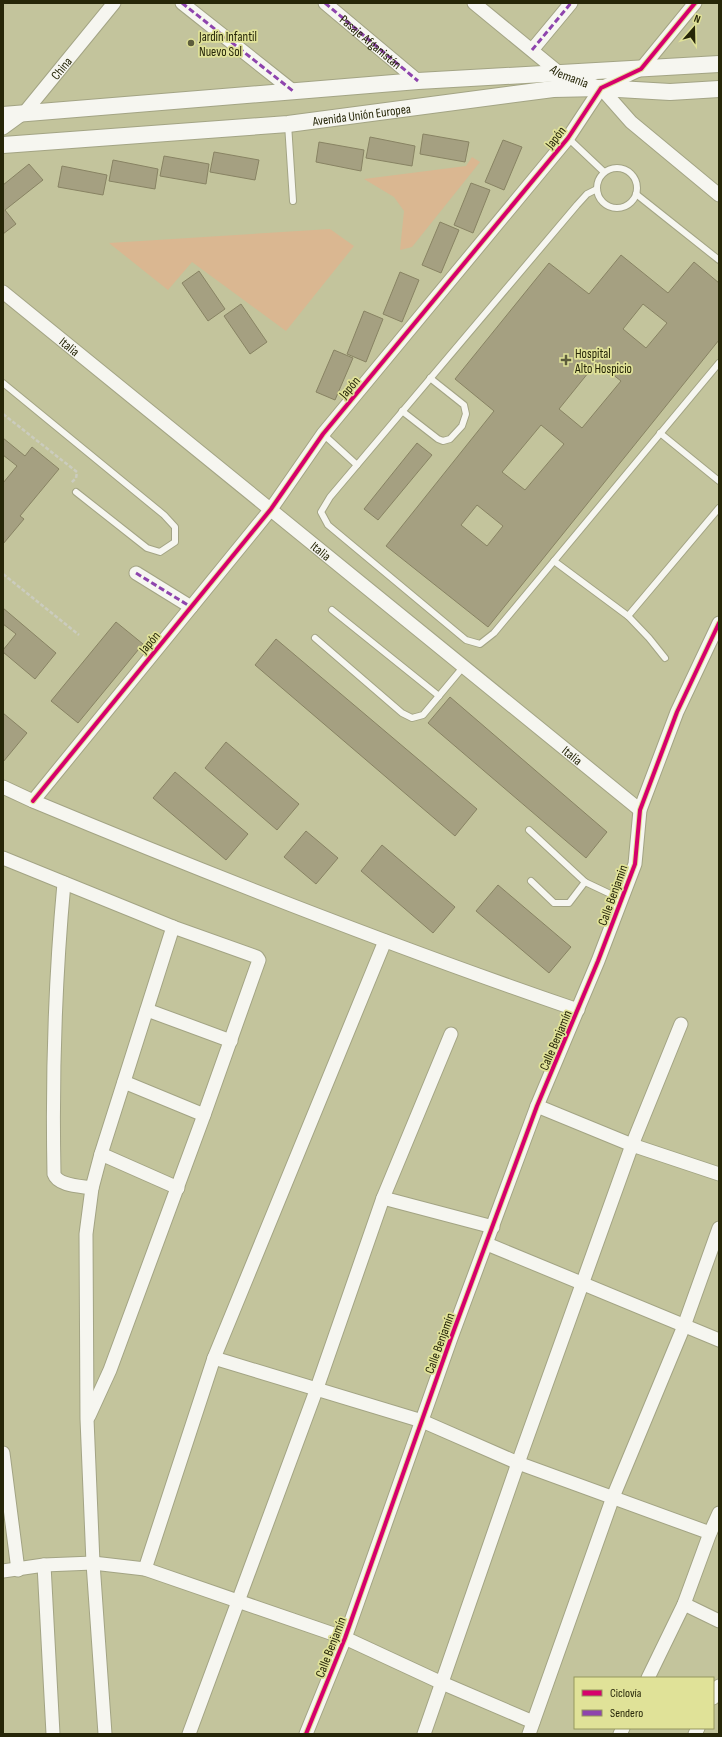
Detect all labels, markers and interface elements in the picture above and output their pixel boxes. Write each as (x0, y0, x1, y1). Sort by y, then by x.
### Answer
north arrow (674, 8, 714, 48)
street label: Pasaje Afganistán (336, 12, 405, 73)
text: N (692, 12, 702, 26)
place label: Jardín Infantil Nuevo Sol (198, 29, 257, 60)
marker: Jardín Infantil Nuevo Sol (186, 38, 196, 48)
street label: China (48, 54, 76, 83)
street label: Alemania (546, 61, 591, 92)
street label: Avenida Unión Europea (311, 101, 412, 130)
street label: Japón (541, 123, 569, 153)
street label: Italia (56, 334, 83, 360)
place label: Hospital Alto Hospicio (574, 346, 632, 377)
marker: Hospital Alto Hospicio (560, 354, 572, 366)
street label: Japón (335, 373, 364, 403)
street label: Italia (307, 538, 334, 565)
street label: Japón (135, 628, 164, 658)
street label: Italia (558, 743, 585, 769)
street label: Calle Benjamin (595, 863, 631, 928)
street label: Calle Benjamín (536, 1008, 576, 1073)
street label: Calle Benjamín (422, 1311, 458, 1376)
street label: Calle Benjamín (312, 1615, 350, 1680)
legend (574, 1677, 714, 1729)
text: Ciclovía (610, 1686, 642, 1701)
text: Sendero (610, 1706, 643, 1721)

